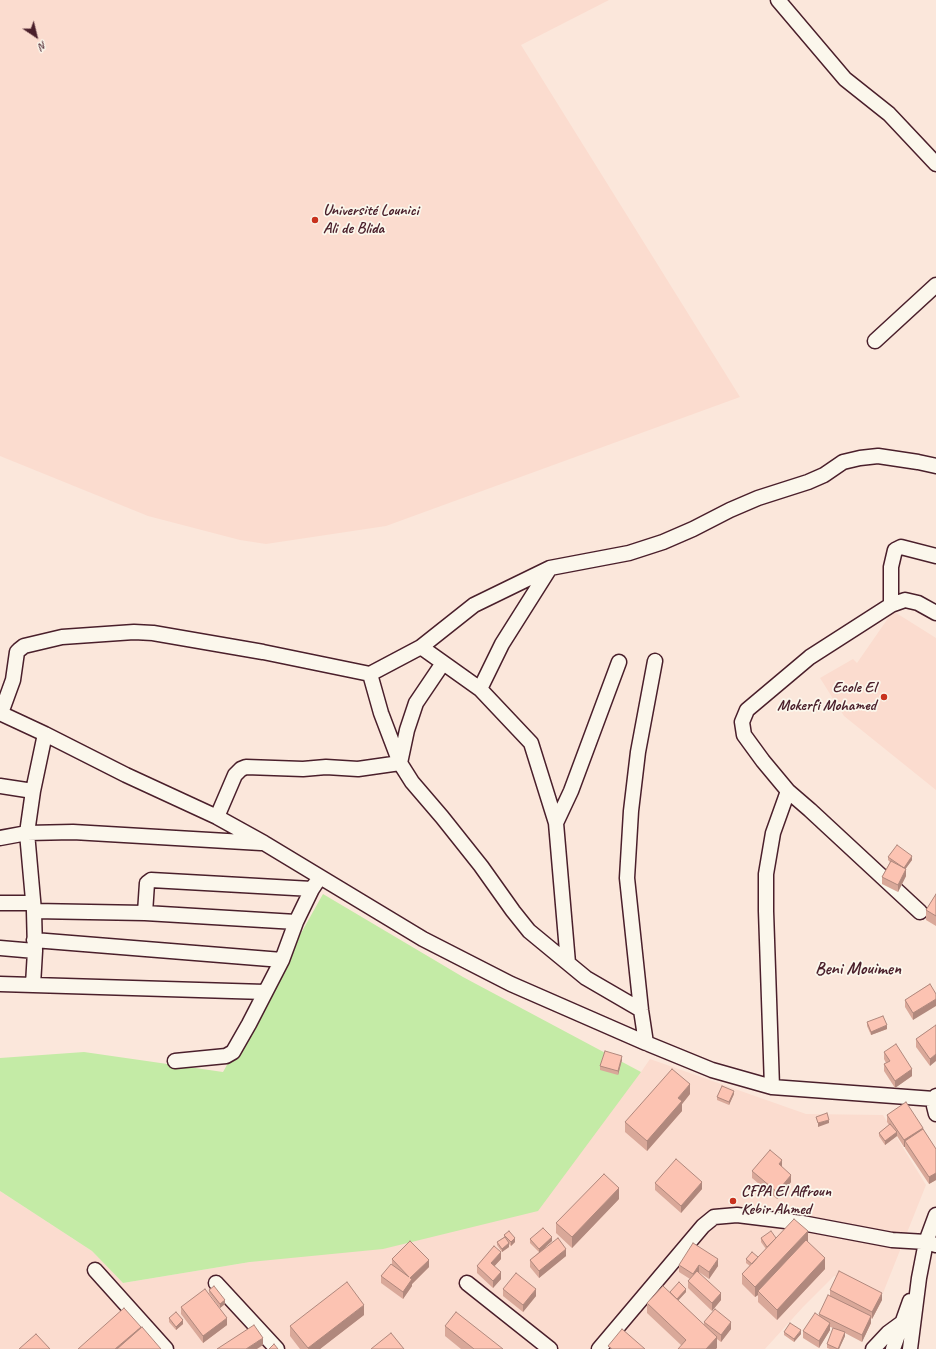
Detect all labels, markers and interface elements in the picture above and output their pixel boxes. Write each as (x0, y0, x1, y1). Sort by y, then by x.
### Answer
north arrow (16, 16, 56, 56)
text: N (36, 38, 50, 54)
place label: Université Lounici Ali de Blida (323, 201, 419, 239)
marker: Université Lounici Ali de Blida (310, 215, 320, 225)
place label: Ecole El Mokerfi Mohamed (777, 678, 876, 716)
marker: Ecole El Mokerfi Mohamed (879, 692, 889, 702)
district label: Beni Mouimen (815, 958, 901, 980)
place label: CFPA El Affroun Kebir Ahmed (741, 1182, 831, 1220)
marker: CFPA El Affroun Kebir Ahmed (728, 1196, 738, 1206)

